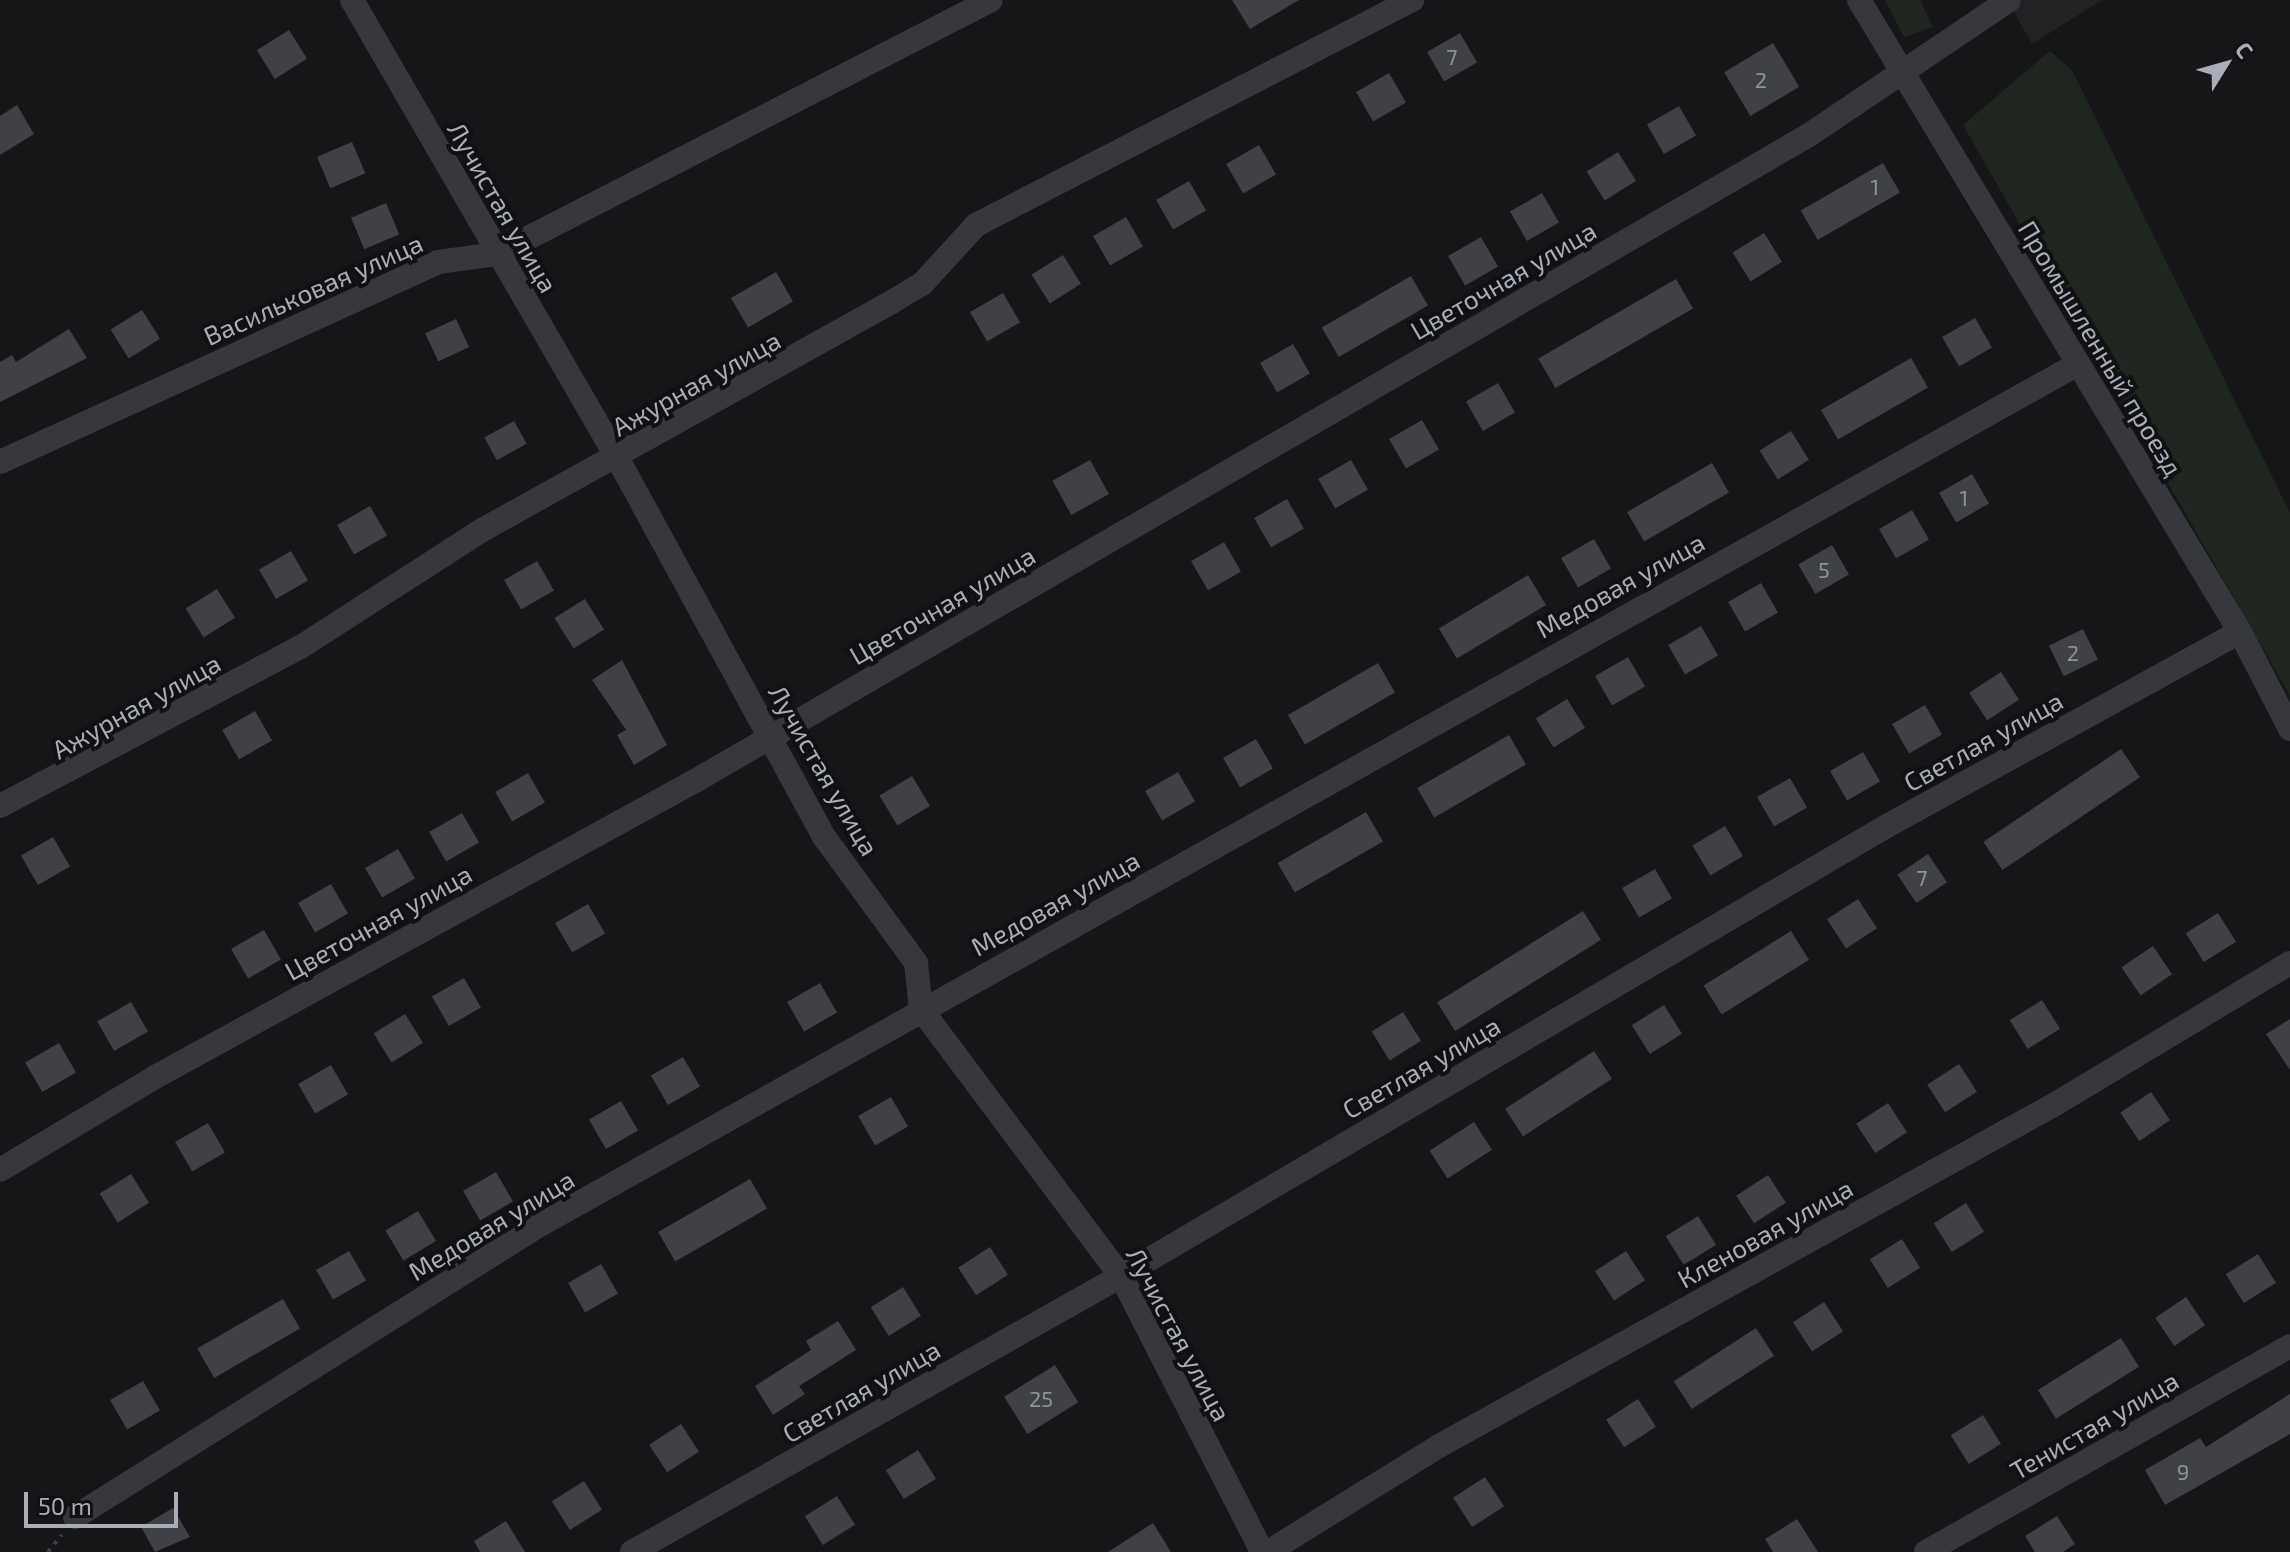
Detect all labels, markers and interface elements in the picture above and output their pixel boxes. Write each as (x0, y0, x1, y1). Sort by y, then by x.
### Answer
north arrow (2186, 24, 2266, 104)
text: С (2231, 37, 2259, 63)
house number: 7 (1446, 44, 1458, 70)
house number: 2 (1755, 67, 1767, 93)
street label: Лучистая улица (441, 116, 565, 298)
house number: 1 (1871, 174, 1879, 200)
street label: Цветочная улица (1405, 214, 1601, 346)
street label: Промышленный проезд (2012, 215, 2190, 481)
street label: Васильковая улица (199, 227, 427, 351)
street label: Ажурная улица (606, 324, 786, 442)
house number: 1 (1960, 485, 1968, 511)
street label: Медовая улица (1530, 526, 1710, 644)
street label: Цветочная улица (844, 539, 1040, 671)
house number: 5 (1818, 557, 1830, 583)
house number: 2 (2067, 640, 2079, 666)
street label: Ажурная улица (46, 647, 226, 765)
street label: Лучистая улица (762, 679, 886, 861)
street label: Светлая улица (1898, 684, 2068, 798)
street label: Медовая улица (965, 844, 1145, 962)
street label: Цветочная улица (279, 858, 477, 986)
house number: 7 (1916, 865, 1928, 891)
street label: Светлая улица (1337, 1009, 1505, 1125)
street label: Медовая улица (402, 1163, 580, 1287)
street label: Кленовая улица (1672, 1172, 1858, 1294)
street label: Лучистая улица (1120, 1242, 1238, 1426)
street label: Светлая улица (777, 1333, 945, 1449)
street label: Тенистая улица (2004, 1364, 2184, 1486)
house number: 25 (1029, 1386, 1053, 1412)
house number: 9 (2177, 1459, 2189, 1485)
scale bar (28, 1476, 182, 1526)
text: 50 m (38, 1491, 92, 1520)

